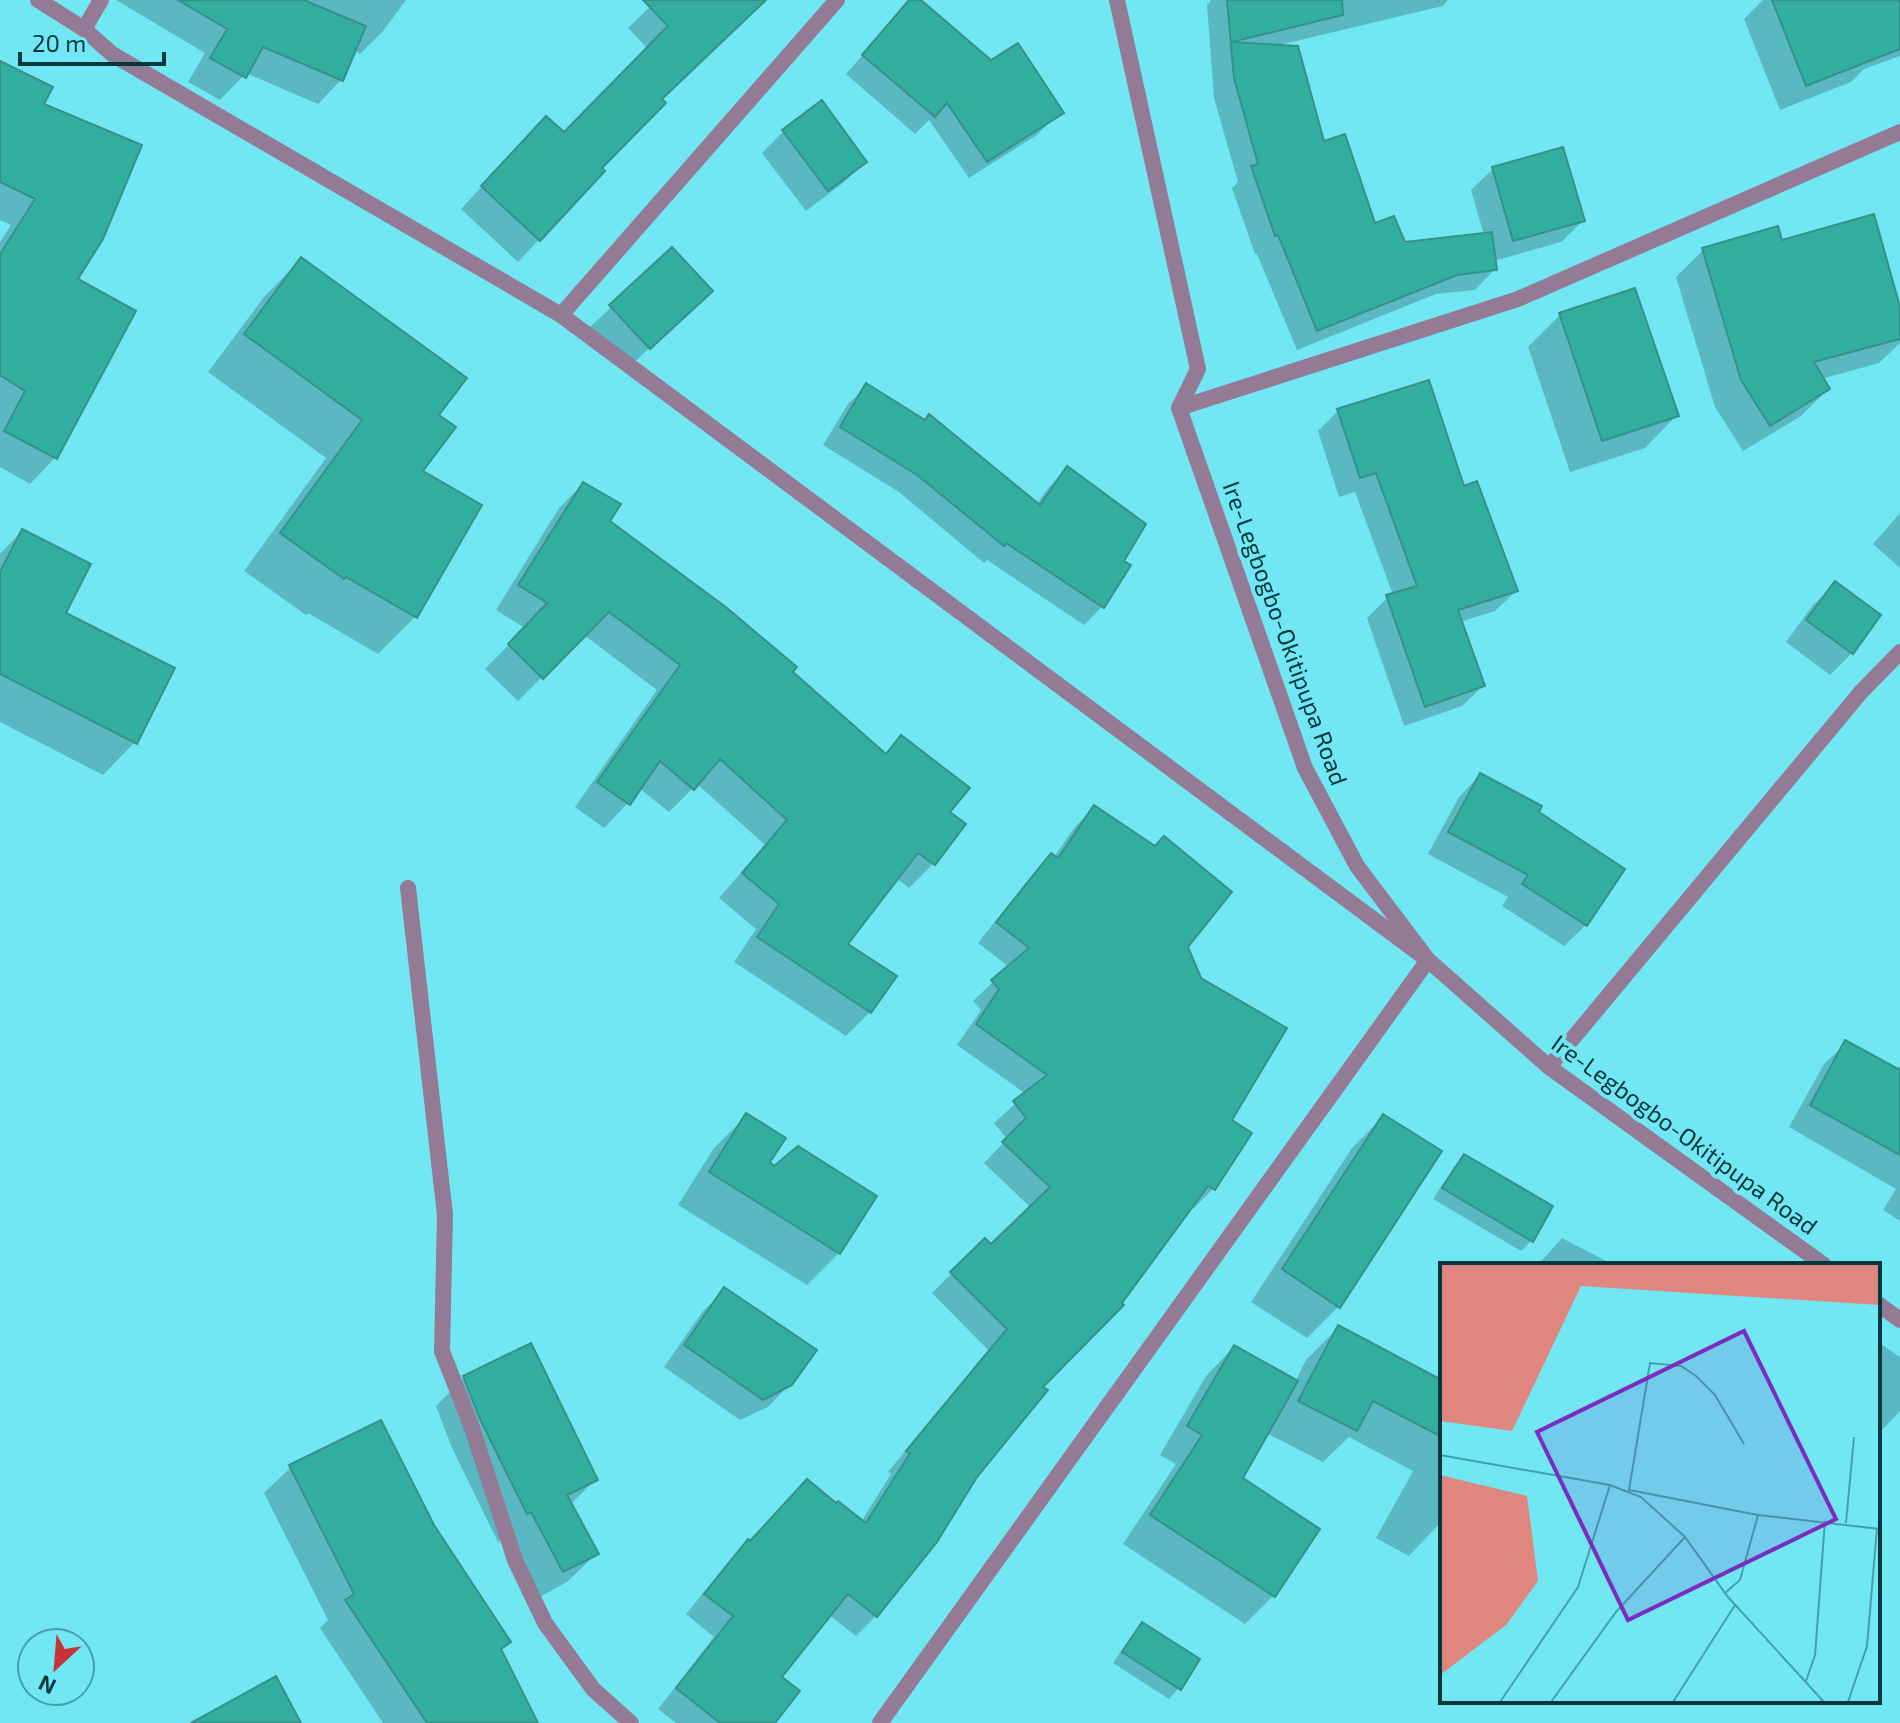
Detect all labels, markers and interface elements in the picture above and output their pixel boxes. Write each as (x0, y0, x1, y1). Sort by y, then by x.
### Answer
scale bar (20, 16, 164, 66)
text: 20 m (32, 28, 86, 57)
street label: Ire-Legbogbo-Okitipupa Road (1217, 477, 1355, 789)
street label: Ire-Legbogbo-Okitipupa Road (1547, 1028, 1823, 1240)
inset map (1440, 1263, 1880, 1703)
north arrow (16, 1627, 96, 1707)
text: N (34, 1671, 60, 1701)

